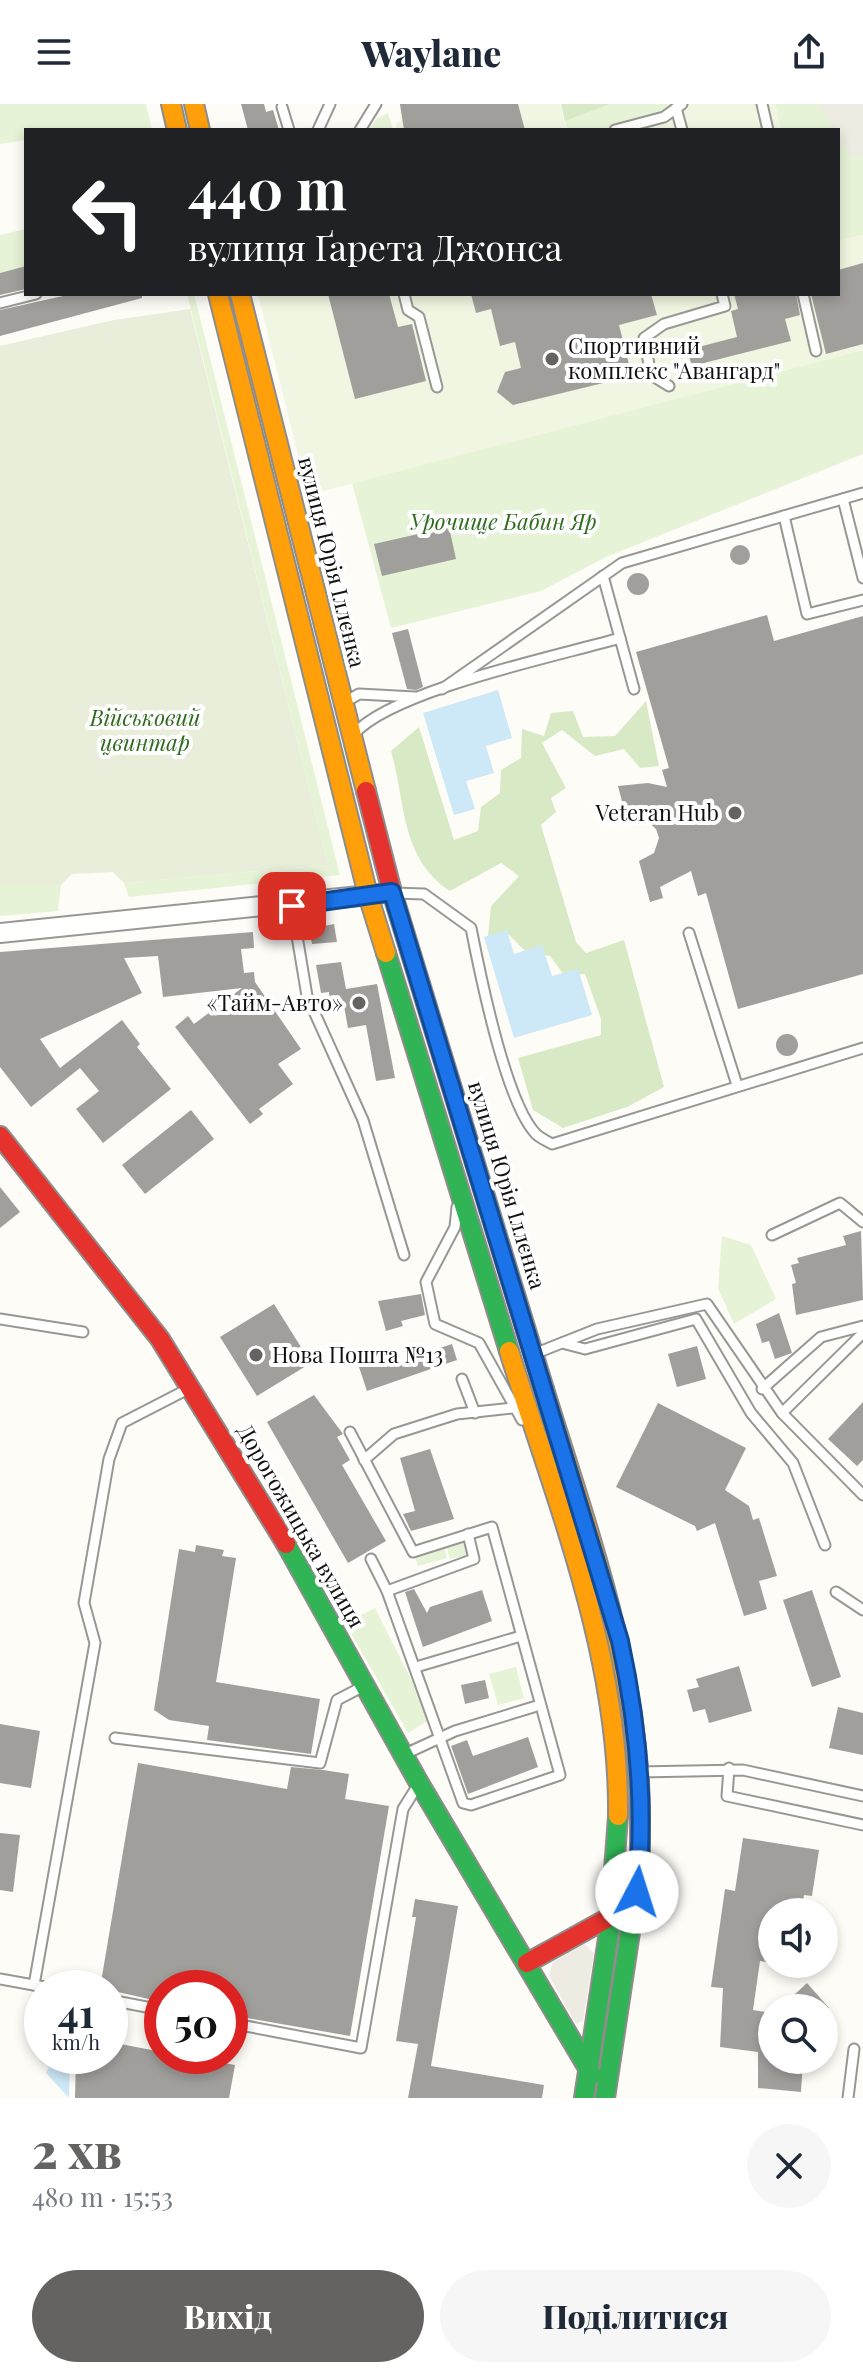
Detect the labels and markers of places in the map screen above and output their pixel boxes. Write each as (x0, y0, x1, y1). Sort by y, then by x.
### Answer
place label: Спортивний комплекс "Авангард" (568, 330, 780, 385)
marker: Спортивний комплекс "Авангард" (543, 350, 561, 368)
place label: Veteran Hub (594, 797, 719, 827)
marker: Veteran Hub (726, 804, 744, 822)
pin (258, 872, 326, 940)
place label: «Тайм-Авто» (206, 987, 343, 1017)
marker: «Тайм-Авто» (350, 994, 368, 1012)
place label: Нова Пошта №13 (272, 1339, 443, 1369)
marker: Нова Пошта №13 (247, 1346, 265, 1364)

